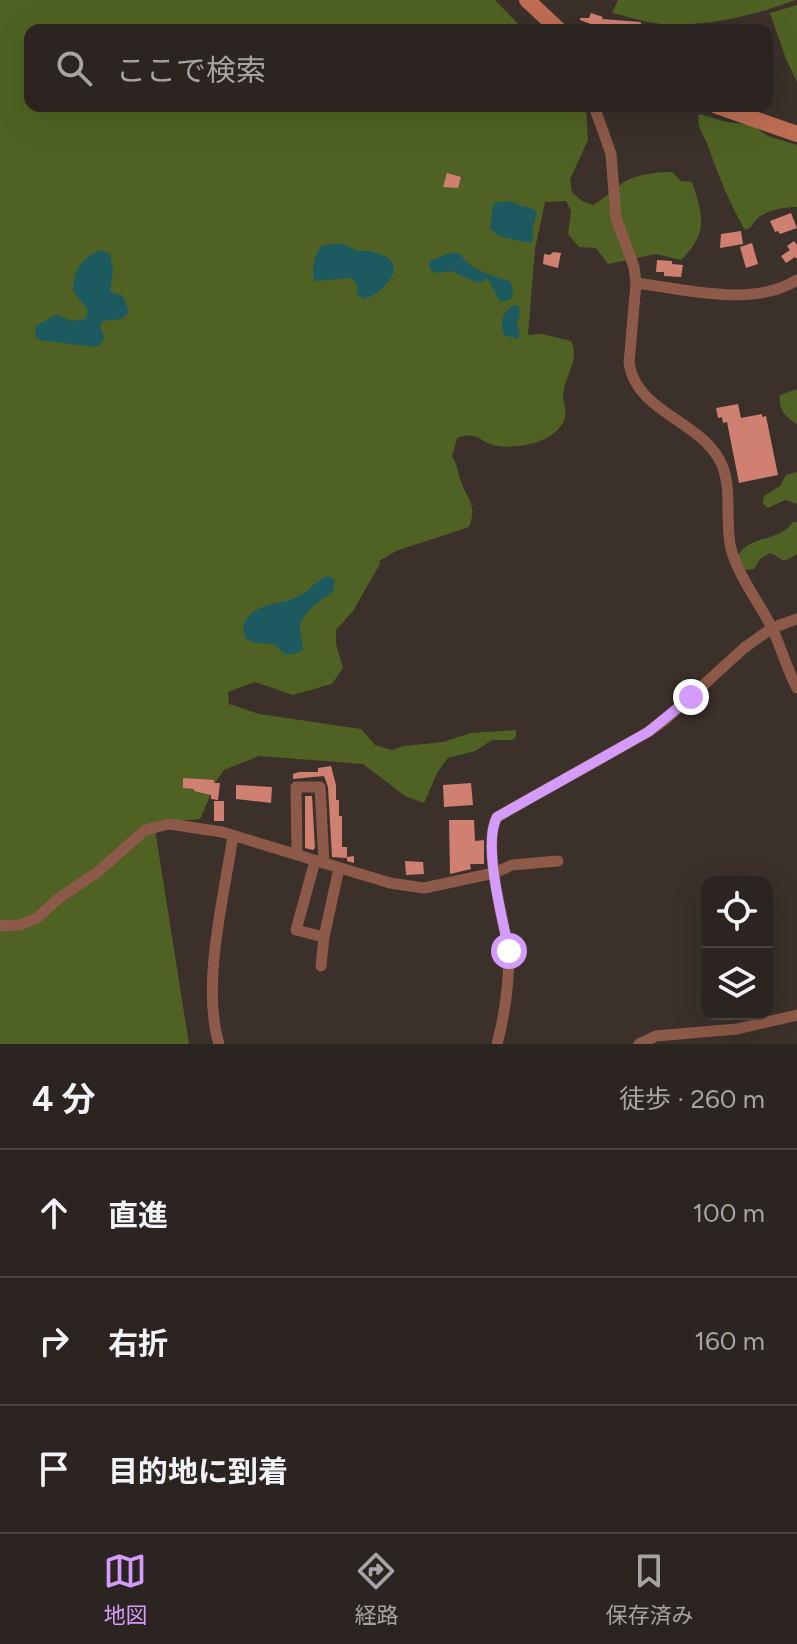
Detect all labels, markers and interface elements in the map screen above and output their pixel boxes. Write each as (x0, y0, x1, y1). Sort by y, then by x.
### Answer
search box (24, 24, 773, 112)
icon: search (52, 46, 96, 90)
text: ここで検索 (116, 52, 266, 89)
route end (673, 679, 709, 715)
map controls (701, 876, 773, 1020)
button: locate (701, 876, 773, 948)
route start (491, 933, 527, 969)
button: layers (701, 948, 773, 1020)
text: 4 分 (32, 1079, 96, 1120)
text: 徒歩 · 260 m (619, 1083, 765, 1115)
icon: ahead (32, 1191, 76, 1235)
text: 直進 (108, 1197, 168, 1234)
text: 100 m (692, 1197, 765, 1229)
icon: right (32, 1319, 76, 1363)
text: 右折 (108, 1325, 168, 1362)
text: 160 m (694, 1325, 765, 1357)
icon: arrive (32, 1447, 76, 1491)
text: 目的地に到着 (108, 1453, 288, 1490)
tab: 地図 (103, 1549, 148, 1629)
tab: 経路 (354, 1549, 399, 1629)
tab: 保存済み (605, 1549, 694, 1629)

